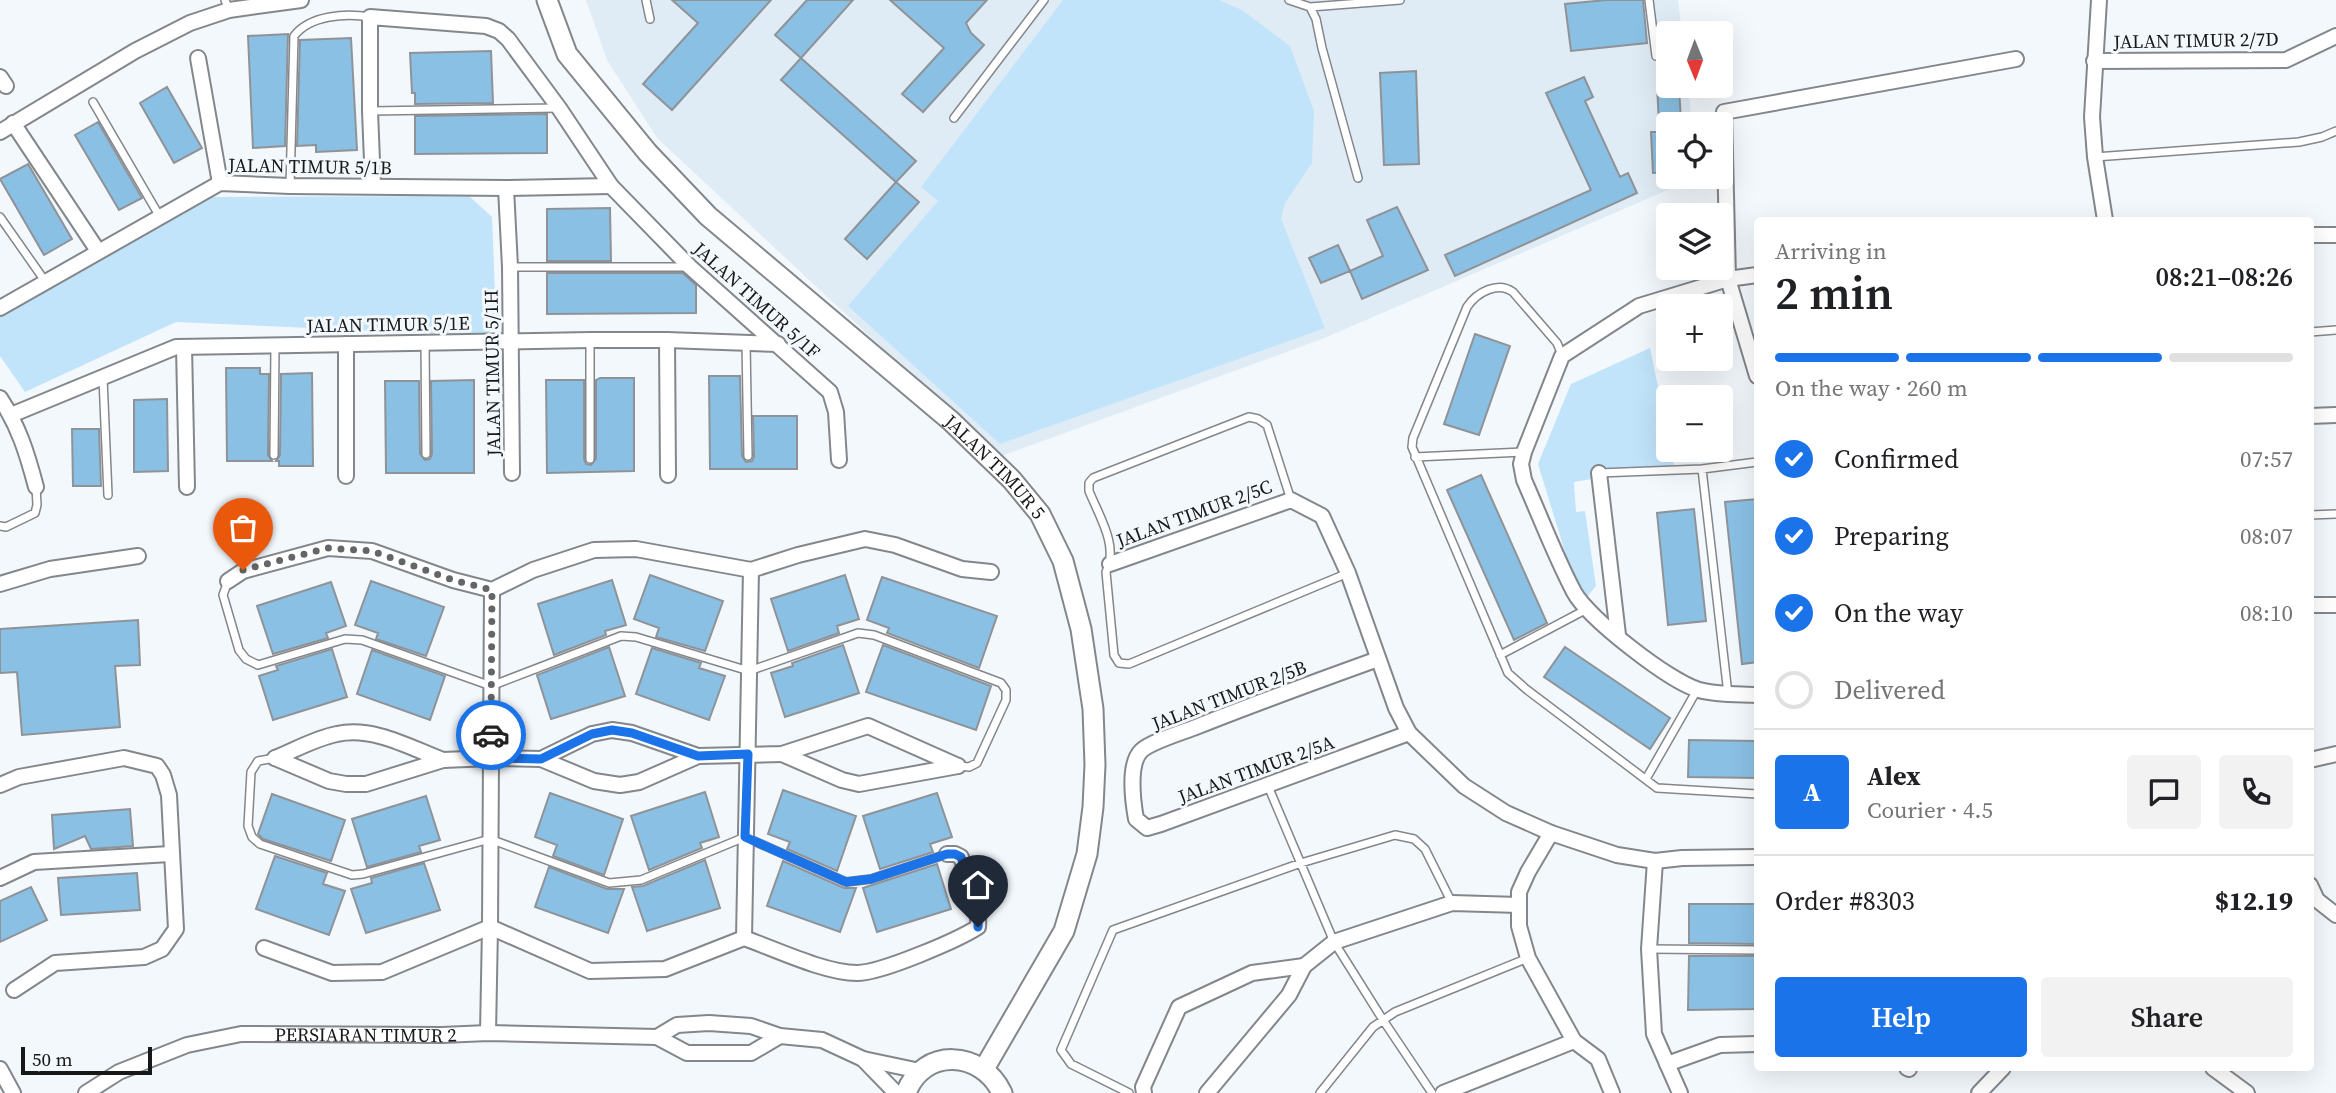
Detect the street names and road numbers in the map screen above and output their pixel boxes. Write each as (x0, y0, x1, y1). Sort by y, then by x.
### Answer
street label: JALAN TIMUR 2/7D (2112, 26, 2279, 54)
street label: JALAN TIMUR 5/1B (227, 152, 392, 180)
street label: JALAN TIMUR 5/1F (687, 235, 826, 364)
street label: JALAN TIMUR 5/1H (478, 289, 506, 458)
street label: JALAN TIMUR 5/1E (305, 310, 470, 338)
street label: JALAN TIMUR 5 (938, 408, 1052, 524)
street label: JALAN TIMUR 2/5C (1112, 473, 1275, 554)
street label: JALAN TIMUR 2/5B (1147, 654, 1310, 737)
street label: JALAN TIMUR 2/5A (1173, 729, 1338, 810)
street label: PERSIARAN TIMUR 2 (274, 1021, 457, 1048)

